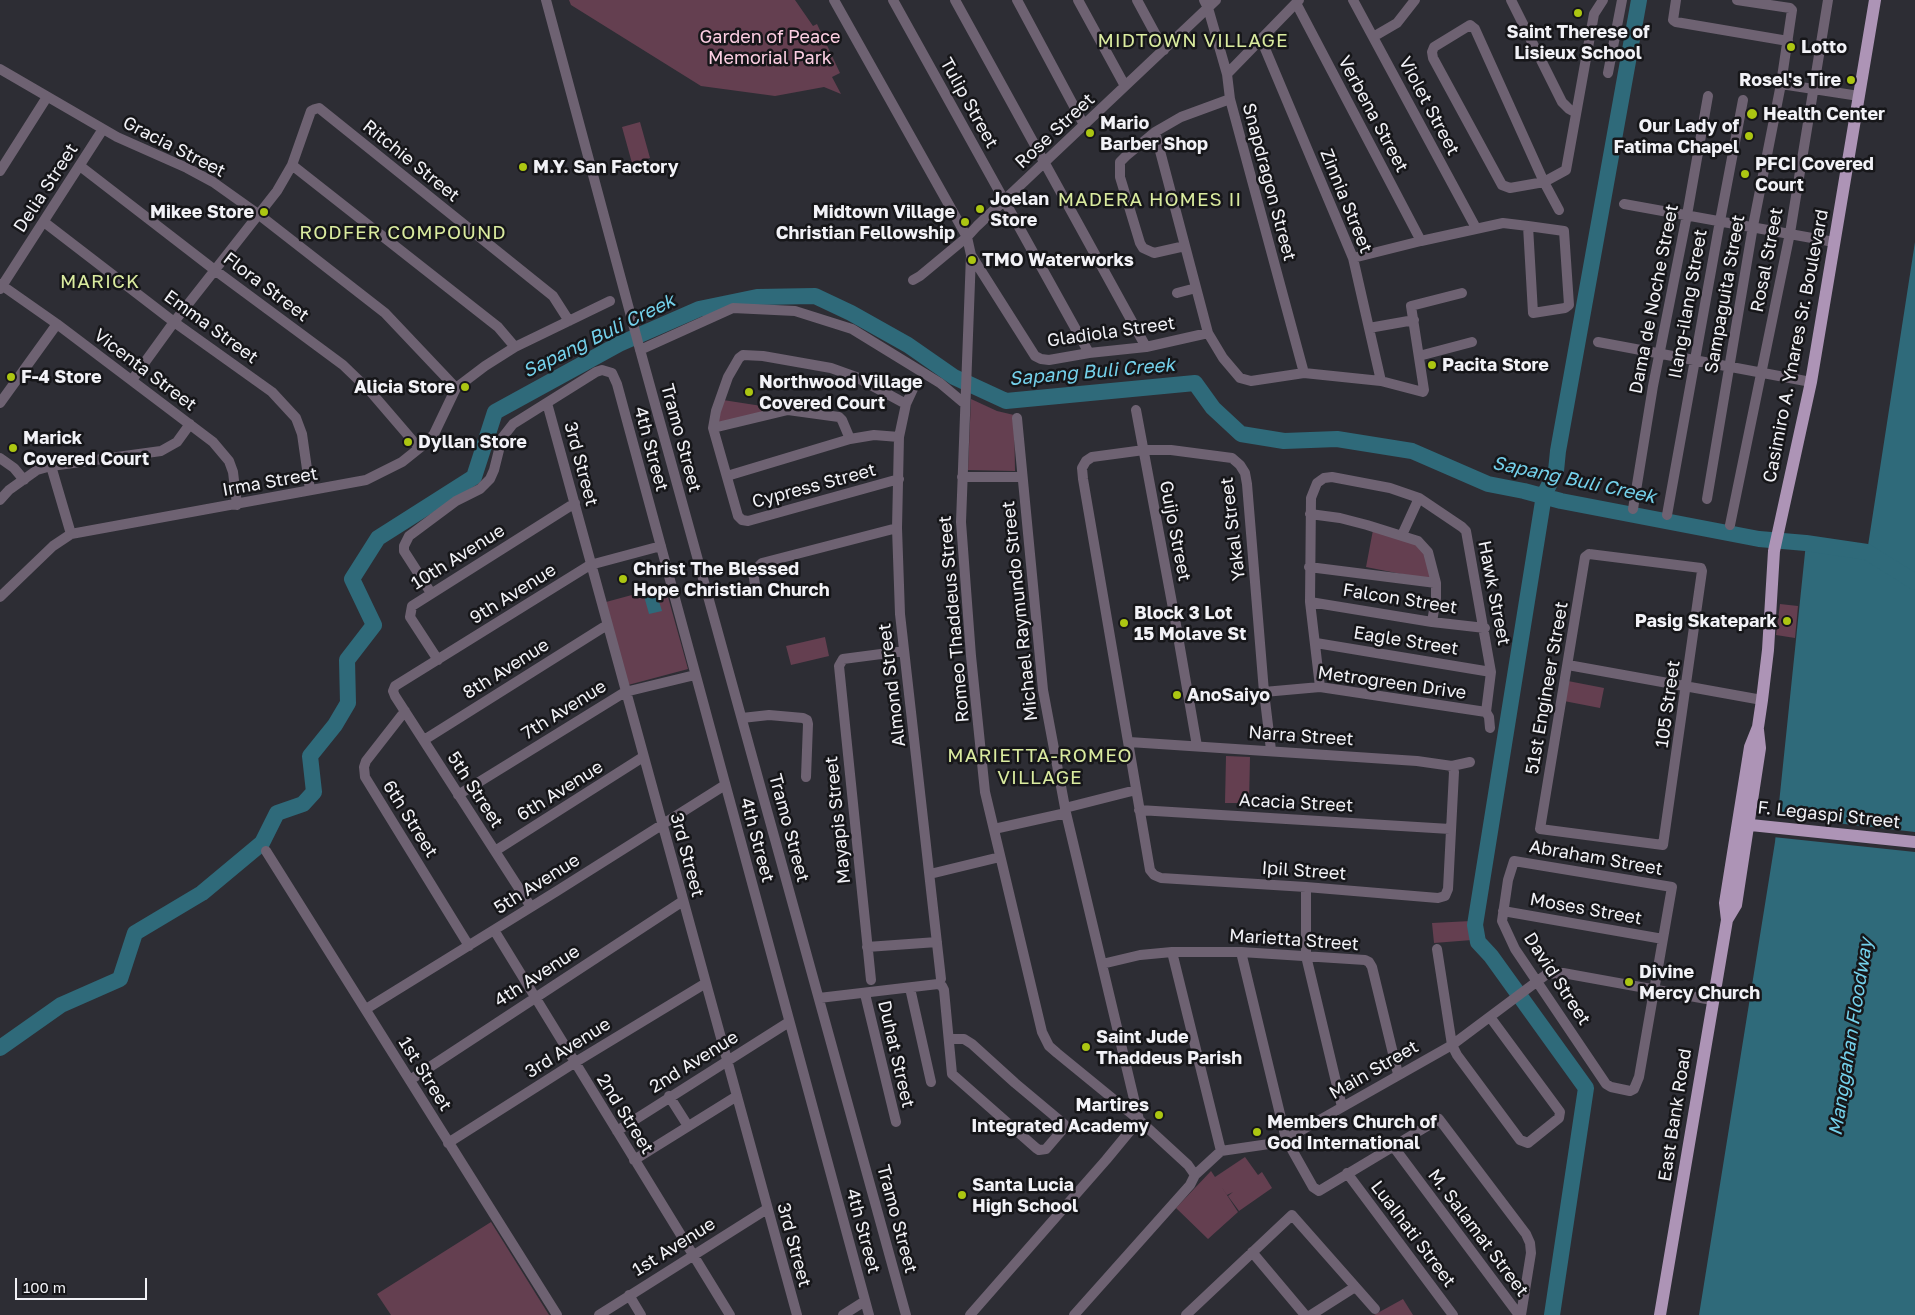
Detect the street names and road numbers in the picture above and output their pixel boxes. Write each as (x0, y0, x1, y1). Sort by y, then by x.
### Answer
street label: Verbena Street (1333, 52, 1413, 176)
street label: Violet Street (1394, 53, 1464, 159)
street label: Tulip Street (935, 54, 1003, 152)
street label: Rose Street (1011, 89, 1099, 173)
street label: Snapdragon Street (1238, 101, 1300, 263)
street label: Gracia Street (119, 112, 229, 182)
street label: Ritchie Street (358, 115, 464, 207)
street label: Delia Street (9, 140, 83, 236)
street label: Zinnia Street (1315, 146, 1377, 256)
street label: Dama de Noche Street (1625, 202, 1683, 396)
street label: Rosal Street (1746, 206, 1788, 314)
street label: Casimiro A. Ynares Sr. Boulevard (1759, 207, 1833, 485)
street label: Sampaguita Street (1700, 213, 1750, 375)
street label: Ilang-ilang Street (1664, 228, 1712, 380)
street label: Flora Street (219, 248, 313, 326)
street label: Emma Street (160, 286, 262, 368)
street label: Gladiola Street (1046, 312, 1176, 352)
street label: Vicenta Street (89, 324, 201, 416)
street label: Tramo Street (656, 382, 706, 494)
street label: 4th Street (629, 404, 673, 494)
street label: 3rd Street (559, 420, 603, 508)
street label: Cypress Street (750, 459, 878, 513)
street label: Irma Street (221, 463, 319, 501)
street label: Yakal Street (1216, 476, 1250, 582)
street label: Guijo Street (1155, 479, 1195, 583)
street label: Michael Raymundo Street (998, 500, 1042, 722)
street label: Romeo Thaddeus Street (934, 515, 974, 723)
street label: 10th Avenue (407, 520, 509, 594)
street label: Hawk Street (1473, 539, 1515, 647)
street label: 9th Avenue (466, 559, 560, 629)
street label: Falcon Street (1341, 579, 1459, 619)
street label: 51st Engineer Street (1521, 600, 1573, 776)
street label: Almond Street (874, 622, 910, 748)
street label: Eagle Street (1352, 622, 1460, 660)
street label: 8th Avenue (459, 634, 553, 704)
street label: 105 Street (1651, 659, 1685, 749)
street label: Metrogreen Drive (1316, 662, 1468, 704)
street label: 7th Avenue (518, 675, 610, 745)
street label: Narra Street (1248, 722, 1354, 750)
street label: 5th Street (442, 748, 508, 832)
street label: Mayapis Street (821, 755, 855, 885)
street label: 6th Avenue (513, 756, 607, 826)
street label: Tramo Street (764, 772, 814, 884)
street label: 6th Street (378, 776, 442, 862)
street label: Acacia Street (1238, 789, 1354, 817)
street label: 4th Street (735, 795, 779, 885)
street label: F. Legaspi Street (1757, 797, 1901, 833)
street label: 3rd Street (665, 811, 709, 899)
street label: Abraham Street (1528, 836, 1664, 880)
street label: 5th Avenue (490, 849, 584, 919)
street label: Ipil Street (1261, 857, 1347, 885)
street label: Moses Street (1528, 889, 1644, 929)
street label: Marietta Street (1228, 925, 1360, 955)
street label: David Street (1519, 929, 1595, 1029)
street label: 4th Avenue (490, 940, 584, 1012)
street label: Duhat Street (873, 998, 919, 1110)
street label: 3rd Avenue (521, 1013, 615, 1083)
street label: 2nd Avenue (646, 1026, 742, 1098)
street label: 1st Street (394, 1033, 456, 1115)
street label: Main Street (1326, 1036, 1422, 1104)
street label: East Bank Road (1654, 1047, 1696, 1183)
street label: 2nd Street (592, 1070, 658, 1158)
street label: Tramo Street (872, 1163, 922, 1275)
street label: M. Salamat Street (1423, 1165, 1533, 1301)
street label: Lualhati Street (1366, 1177, 1460, 1291)
street label: 4th Street (841, 1186, 885, 1276)
street label: 3rd Street (772, 1201, 816, 1289)
street label: 1st Avenue (629, 1213, 719, 1281)

